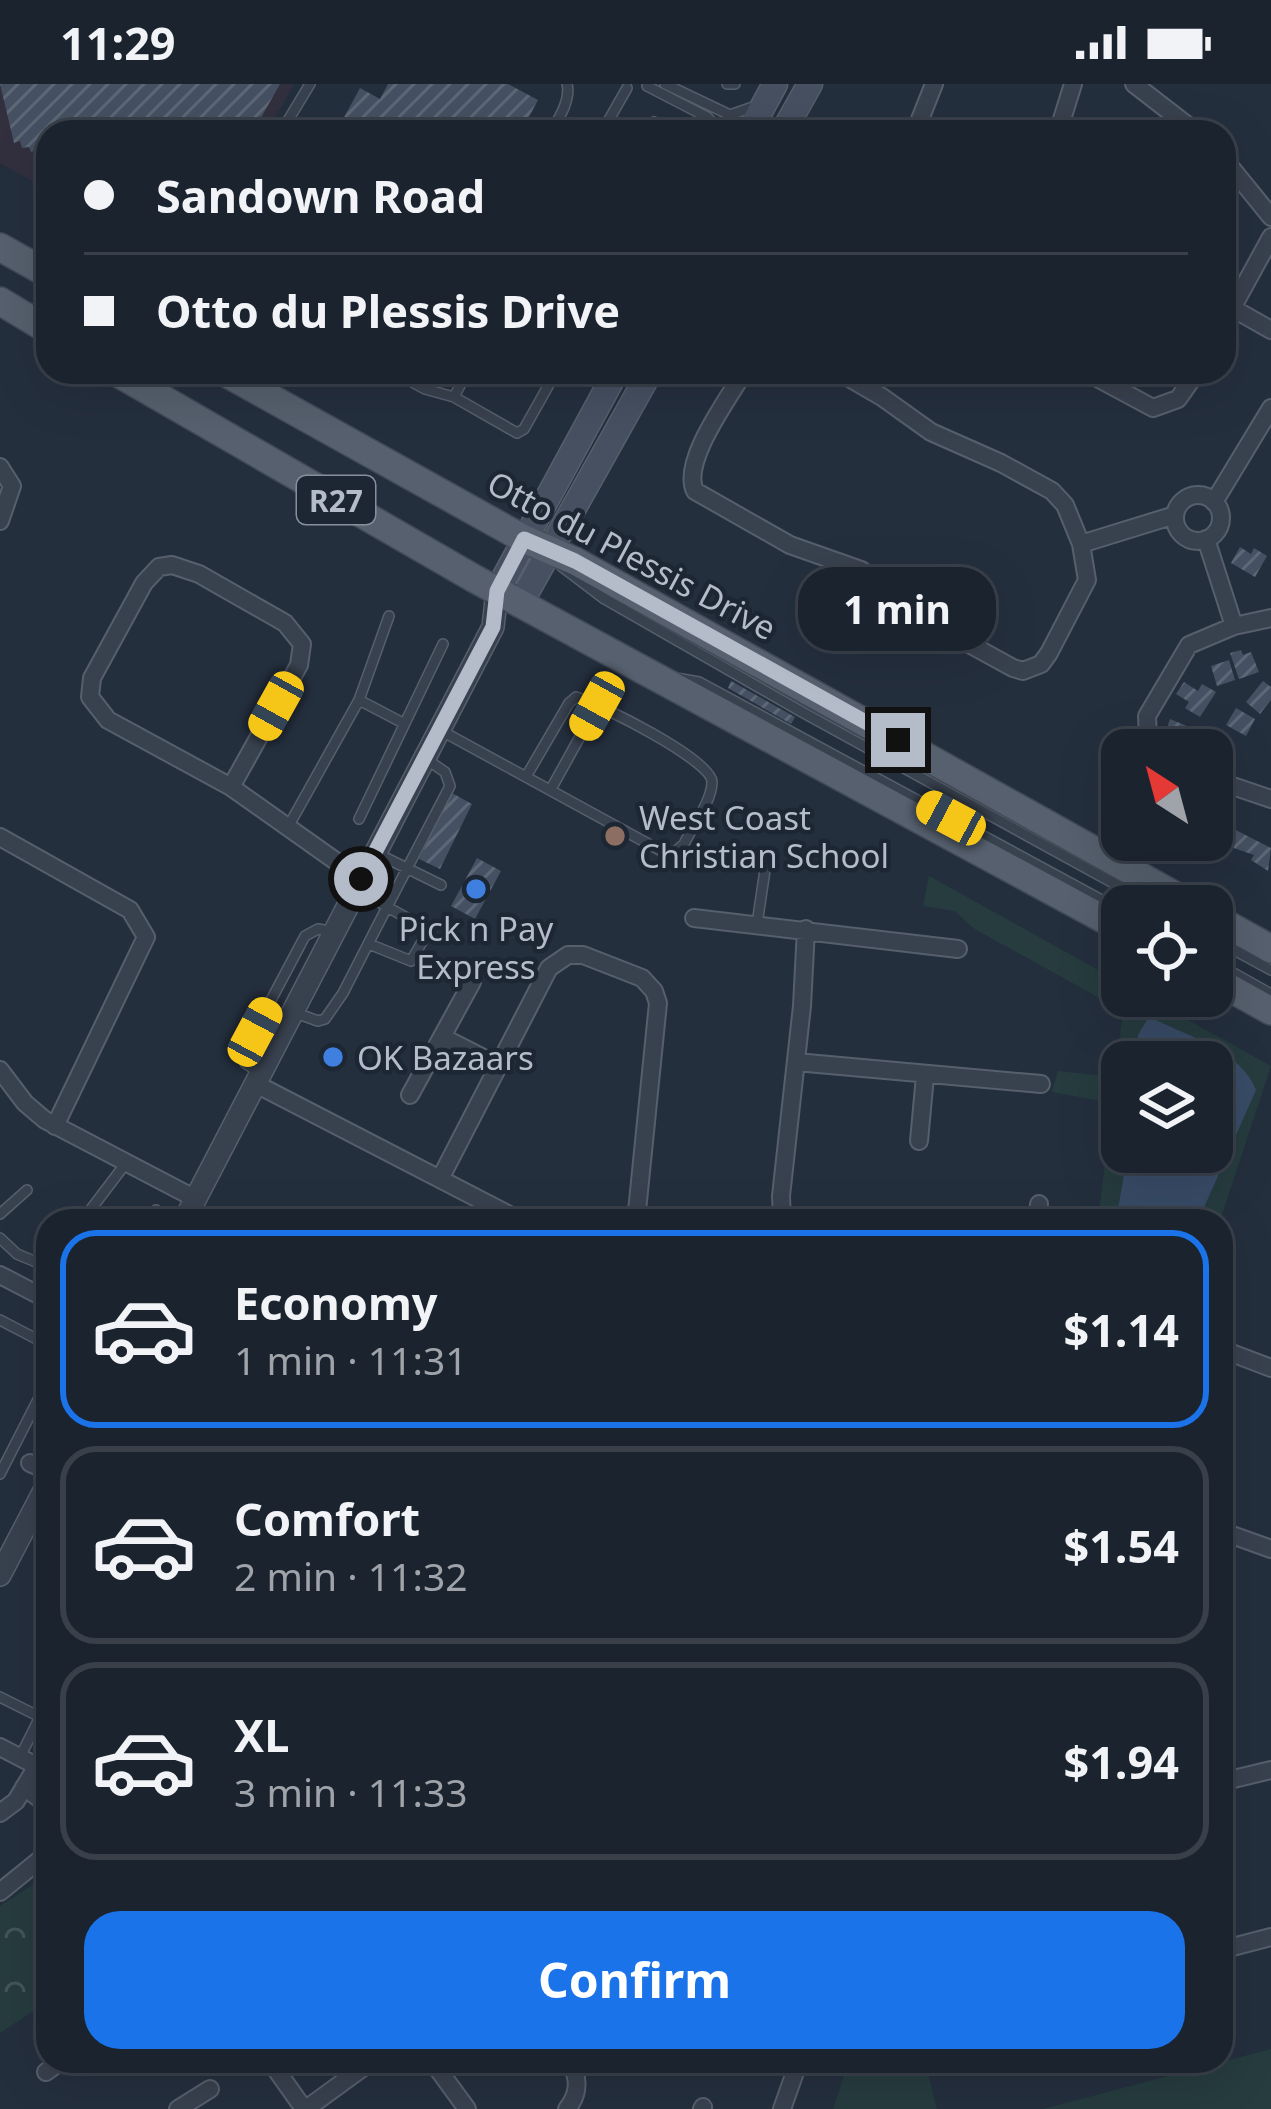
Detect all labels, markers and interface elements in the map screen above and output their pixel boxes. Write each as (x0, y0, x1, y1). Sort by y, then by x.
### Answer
text: 11:29 (60, 12, 176, 73)
text: Sandown Road (156, 165, 485, 226)
text: Otto du Plessis Drive (156, 280, 620, 341)
street label: Otto du Plessis Drive (480, 460, 784, 650)
road number: R27 (297, 476, 375, 524)
callout: 1 min (799, 566, 997, 650)
text: 1 min (843, 582, 951, 635)
car (243, 666, 309, 746)
car (564, 666, 630, 746)
route end (871, 713, 925, 767)
north arrow (1101, 729, 1233, 861)
map controls (1101, 729, 1233, 1173)
car (911, 785, 991, 851)
place label: West Coast Christian School (639, 795, 889, 878)
marker: West Coast Christian School (602, 823, 628, 849)
route start (334, 852, 388, 906)
marker: Pick n Pay Express (463, 876, 489, 902)
button: locate (1101, 885, 1233, 1017)
place label: Pick n Pay Express (399, 906, 554, 989)
car (222, 992, 288, 1072)
place label: OK Bazaars (357, 1035, 534, 1080)
button: layers (1101, 1041, 1233, 1173)
marker: OK Bazaars (320, 1044, 346, 1070)
text: Economy (234, 1272, 438, 1333)
icon: car (90, 1275, 198, 1383)
text: $1.14 (1063, 1299, 1179, 1360)
text: 1 min · 11:31 (234, 1333, 468, 1386)
text: Comfort (234, 1488, 420, 1549)
icon: car (90, 1491, 198, 1599)
text: $1.54 (1063, 1515, 1179, 1576)
text: 2 min · 11:32 (234, 1549, 468, 1602)
text: XL (234, 1704, 289, 1765)
icon: car (90, 1707, 198, 1815)
text: $1.94 (1063, 1731, 1179, 1792)
text: 3 min · 11:33 (234, 1765, 468, 1818)
button: Confirm (84, 1911, 1185, 2049)

